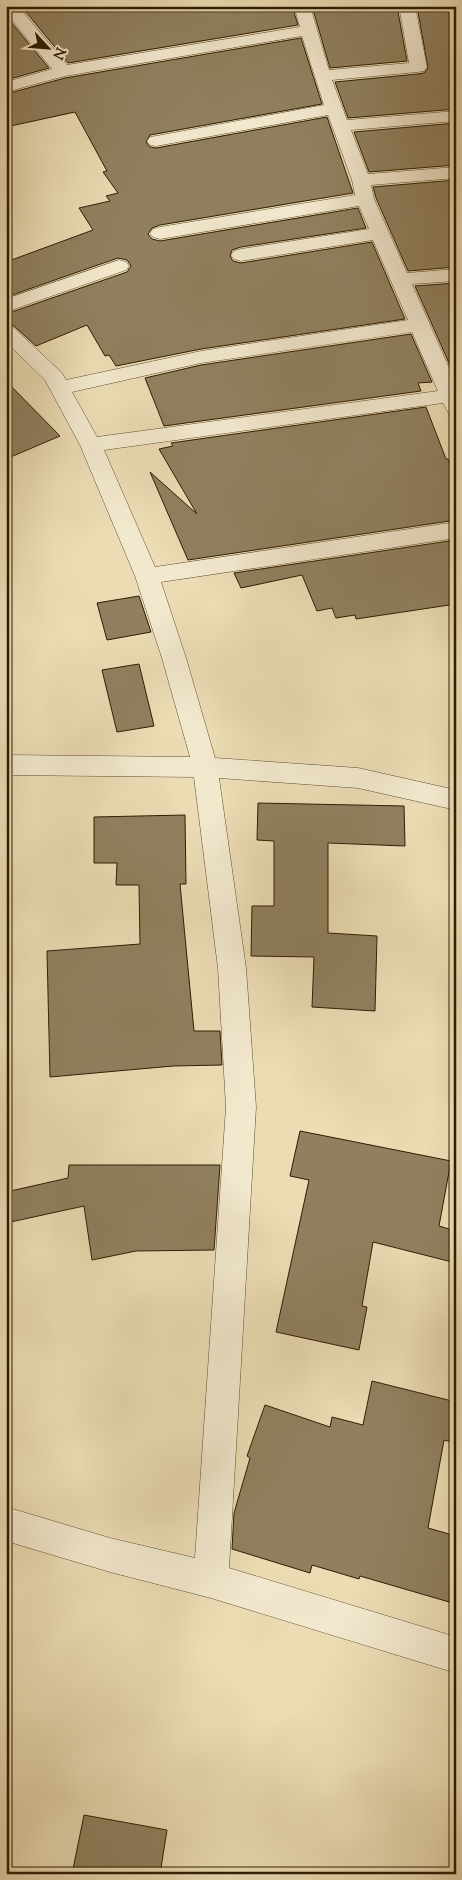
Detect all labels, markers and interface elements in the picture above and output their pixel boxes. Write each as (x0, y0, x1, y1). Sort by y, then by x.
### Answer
north arrow (22, 22, 72, 72)
text: N (46, 43, 69, 62)

